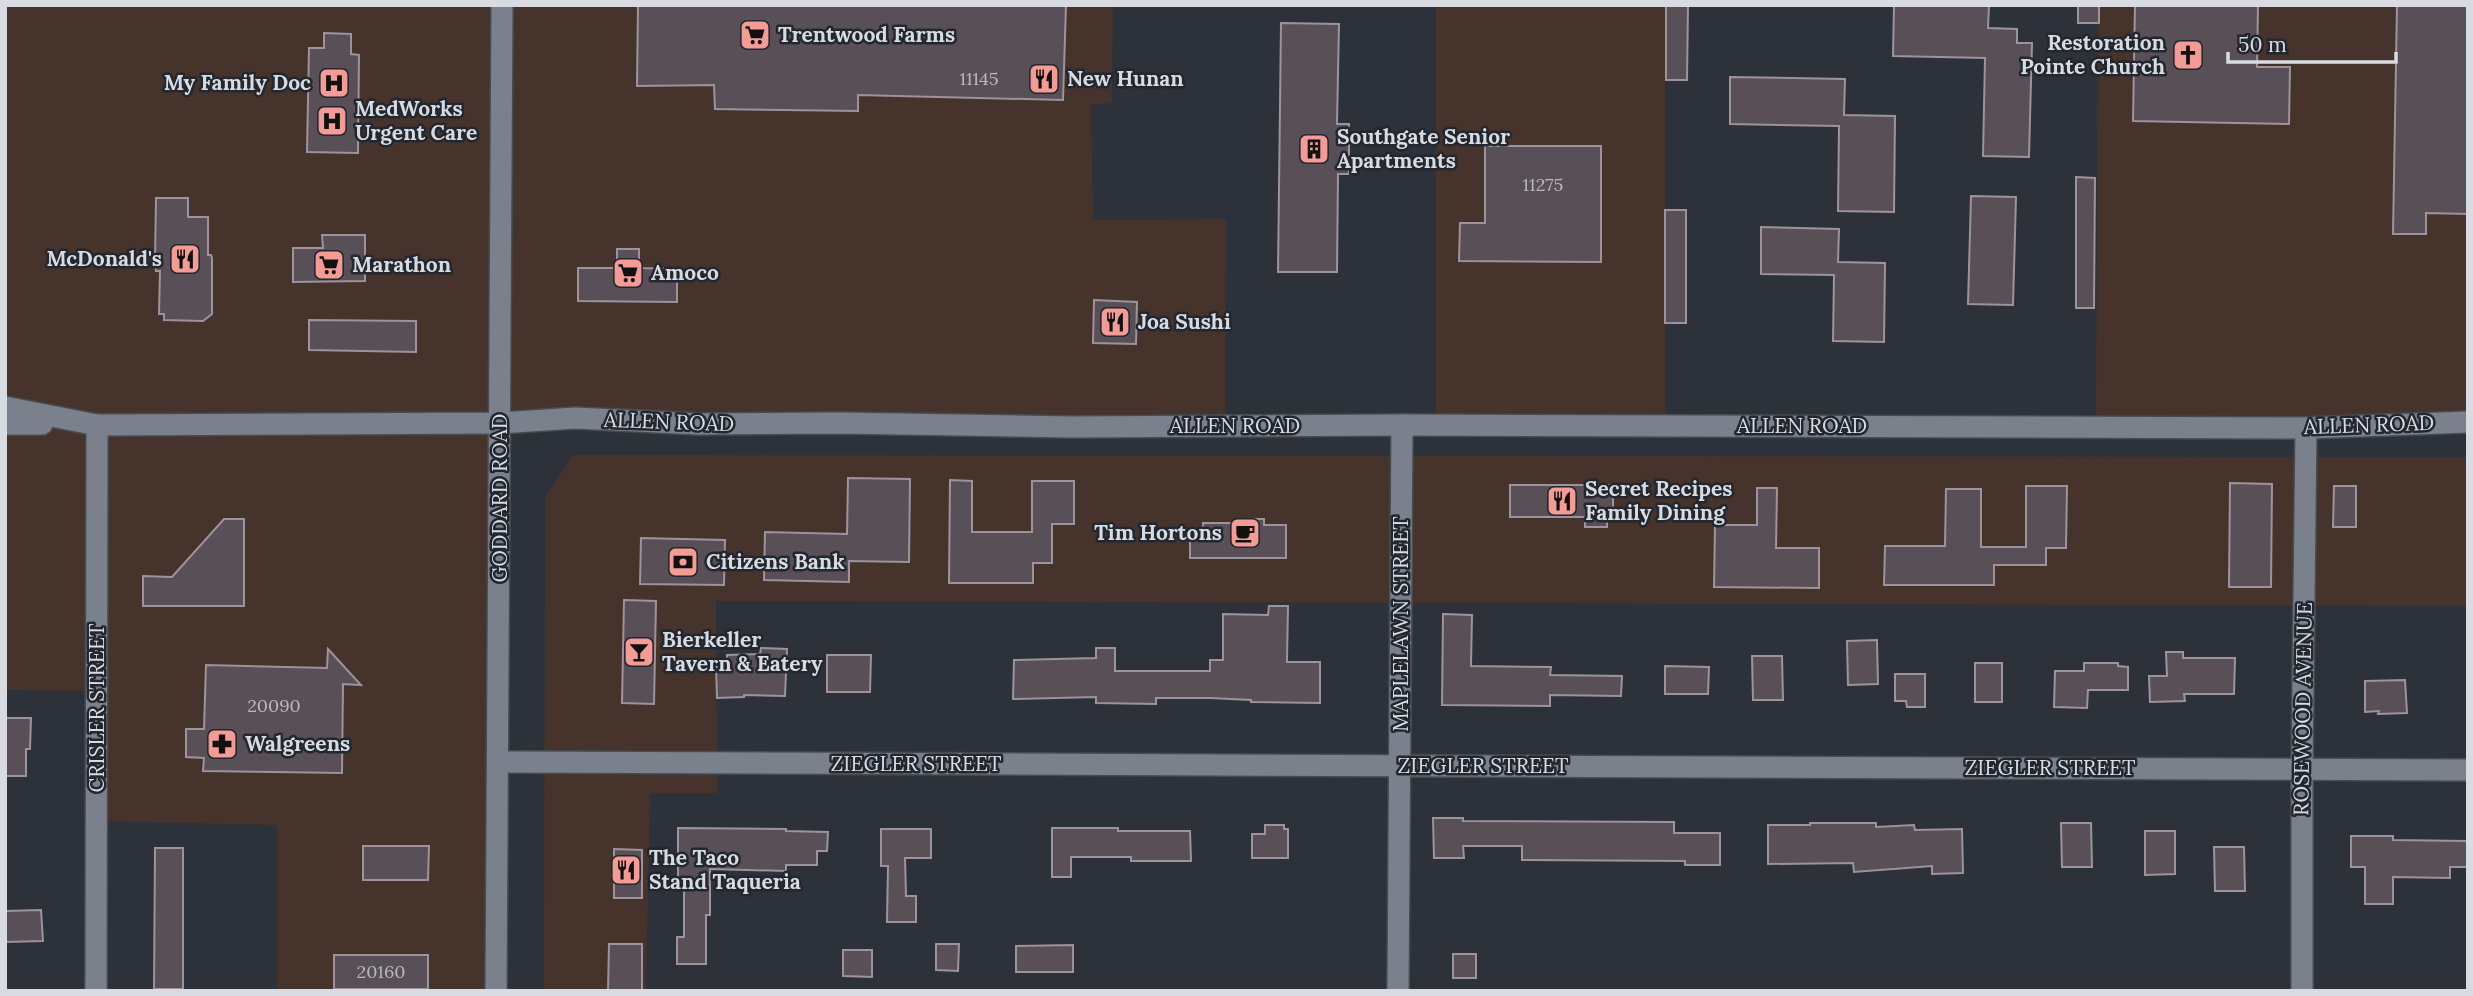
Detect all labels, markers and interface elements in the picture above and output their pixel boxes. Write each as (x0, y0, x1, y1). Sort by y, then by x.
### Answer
supermarket icon: Trentwood Farms (738, 18, 772, 52)
place label: Trentwood Farms (778, 21, 955, 48)
scale bar (2228, 21, 2396, 65)
place label: Restoration Pointe Church (2020, 29, 2165, 80)
text: 50 m (2238, 31, 2287, 58)
church icon: Restoration Pointe Church (2171, 38, 2205, 72)
restaurant icon: New Hunan (1027, 62, 1061, 96)
place label: New Hunan (1067, 65, 1184, 92)
hospital icon: My Family Doc (317, 66, 351, 100)
house number: 11145 (959, 67, 999, 90)
place label: My Family Doc (164, 69, 311, 96)
place label: MedWorks Urgent Care (355, 95, 477, 146)
hospital icon: MedWorks Urgent Care (315, 104, 349, 138)
place label: Southgate Senior Apartments (1337, 123, 1510, 174)
building icon: Southgate Senior Apartments (1297, 132, 1331, 166)
house number: 11275 (1523, 173, 1563, 196)
restaurant icon: McDonald's (168, 242, 202, 276)
place label: McDonald's (46, 245, 162, 272)
supermarket icon: Marathon (312, 248, 346, 282)
place label: Marathon (352, 251, 451, 278)
supermarket icon: Amoco (611, 256, 645, 290)
place label: Amoco (651, 259, 719, 286)
restaurant icon: Joa Sushi (1098, 305, 1132, 339)
place label: Joa Sushi (1138, 308, 1231, 335)
street label: ALLEN ROAD (602, 406, 735, 437)
street label: ALLEN ROAD (2302, 409, 2435, 440)
street label: ALLEN ROAD (1169, 412, 1300, 439)
street label: ALLEN ROAD (1736, 412, 1867, 439)
street label: GODDARD ROAD (486, 414, 513, 582)
place label: Secret Recipes Family Dining (1585, 475, 1732, 526)
restaurant icon: Secret Recipes Family Dining (1545, 484, 1579, 518)
cafe icon: Tim Hortons (1228, 516, 1262, 550)
street label: MAPLELAWN STREET (1387, 516, 1414, 732)
place label: Tim Hortons (1094, 519, 1222, 546)
bank icon: Citizens Bank (666, 545, 700, 579)
place label: Citizens Bank (706, 548, 845, 575)
street label: ROSEWOOD AVENUE (2287, 602, 2318, 816)
street label: CRISLER STREET (83, 624, 110, 792)
place label: Bierkeller Tavern & Eatery (662, 626, 823, 677)
bar icon: Bierkeller Tavern & Eatery (622, 635, 656, 669)
house number: 20090 (247, 694, 301, 717)
pharmacy icon: Walgreens (205, 727, 239, 761)
place label: Walgreens (245, 730, 350, 757)
street label: ZIEGLER STREET (831, 750, 1001, 777)
street label: ZIEGLER STREET (1398, 752, 1568, 779)
street label: ZIEGLER STREET (1965, 754, 2135, 781)
place label: The Taco Stand Taqueria (649, 844, 801, 895)
restaurant icon: The Taco Stand Taqueria (609, 853, 643, 887)
house number: 20160 (357, 960, 405, 983)

